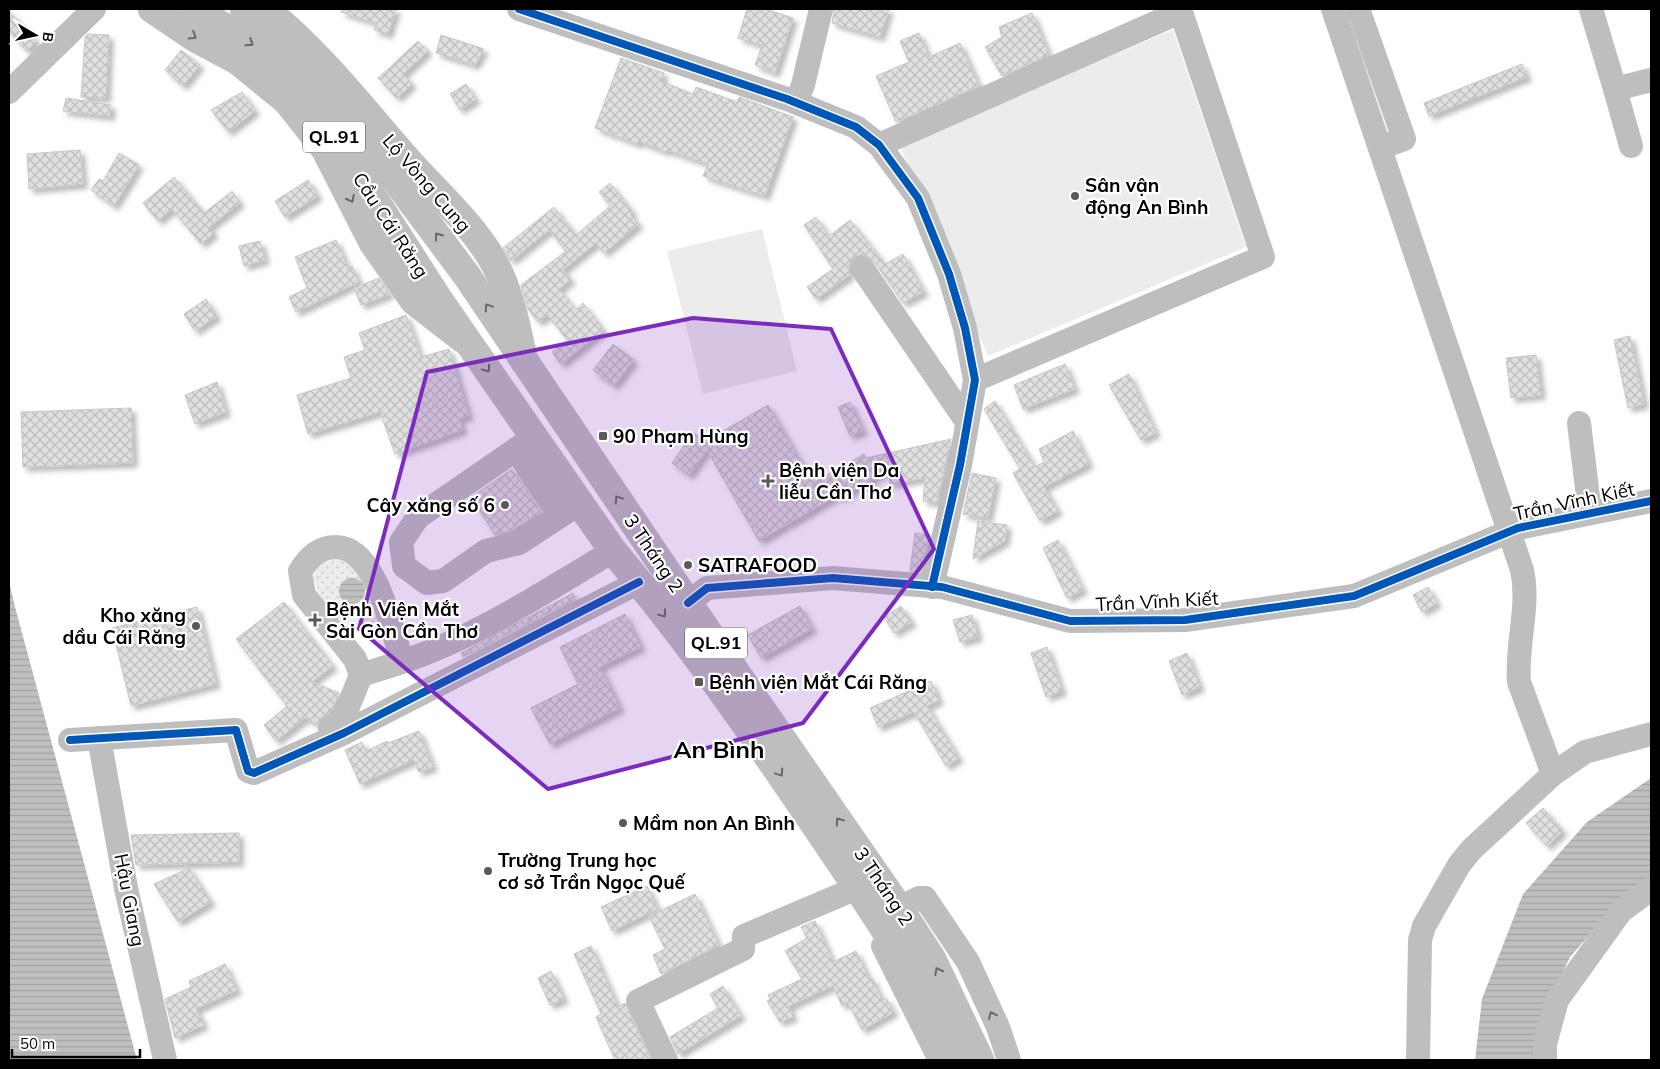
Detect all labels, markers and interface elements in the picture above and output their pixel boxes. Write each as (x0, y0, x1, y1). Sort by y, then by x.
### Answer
north arrow (10, 10, 60, 60)
one-way arrow (187, 30, 196, 39)
text: B (38, 31, 57, 44)
one-way arrow (245, 37, 254, 46)
road number: QL.91 (303, 121, 365, 152)
street label: Lộ Vòng Cung (378, 129, 476, 237)
street label: Cầu Cái Răng (348, 168, 434, 282)
place label: Sân vận động An Bình (1085, 173, 1208, 219)
marker: Sân vận động An Bình (1069, 190, 1081, 202)
one-way arrow (344, 194, 355, 203)
one-way arrow (435, 232, 444, 242)
one-way arrow (485, 303, 494, 312)
one-way arrow (481, 363, 490, 373)
place label: 90 Phạm Hùng (613, 424, 749, 448)
marker: 90 Phạm Hùng (597, 430, 609, 442)
place label: Bệnh viện Da liễu Cần Thơ (779, 458, 899, 504)
marker: Bệnh viện Da liễu Cần Thơ (761, 474, 775, 488)
street label: Trần Vĩnh Kiết (1511, 476, 1637, 526)
place label: Cây xăng số 6 (367, 493, 495, 517)
one-way arrow (615, 496, 624, 505)
marker: Cây xăng số 6 (499, 499, 511, 511)
street label: 3 Tháng 2 (619, 509, 689, 597)
place label: SATRAFOOD (698, 553, 817, 577)
marker: SATRAFOOD (682, 559, 694, 571)
street label: Trần Vĩnh Kiết (1095, 586, 1219, 616)
place label: Bệnh Viện Mắt Sài Gòn Cần Thơ (326, 597, 478, 643)
place label: Kho xăng dầu Cái Răng (63, 603, 186, 649)
one-way arrow (658, 608, 666, 617)
marker: Bệnh Viện Mắt Sài Gòn Cần Thơ (308, 613, 322, 627)
marker: Kho xăng dầu Cái Răng (190, 620, 202, 632)
road number: QL.91 (685, 628, 747, 658)
place label: Bệnh viện Mắt Cái Răng (709, 670, 927, 694)
marker: Bệnh viện Mắt Cái Răng (693, 676, 705, 688)
district label: An Bình (674, 734, 764, 764)
one-way arrow (774, 768, 783, 777)
place label: Mầm non An Bình (633, 811, 795, 835)
marker: Mầm non An Bình (617, 817, 629, 829)
one-way arrow (836, 817, 845, 827)
street label: 3 Tháng 2 (849, 842, 919, 930)
place label: Trường Trung học cơ sở Trần Ngọc Quế (498, 848, 686, 894)
street label: Hậu Giang (109, 851, 151, 949)
marker: Trường Trung học cơ sở Trần Ngọc Quế (482, 865, 494, 877)
one-way arrow (934, 967, 944, 976)
one-way arrow (989, 1011, 999, 1020)
scale bar (12, 1026, 140, 1058)
text: 50 m (20, 1034, 55, 1053)

